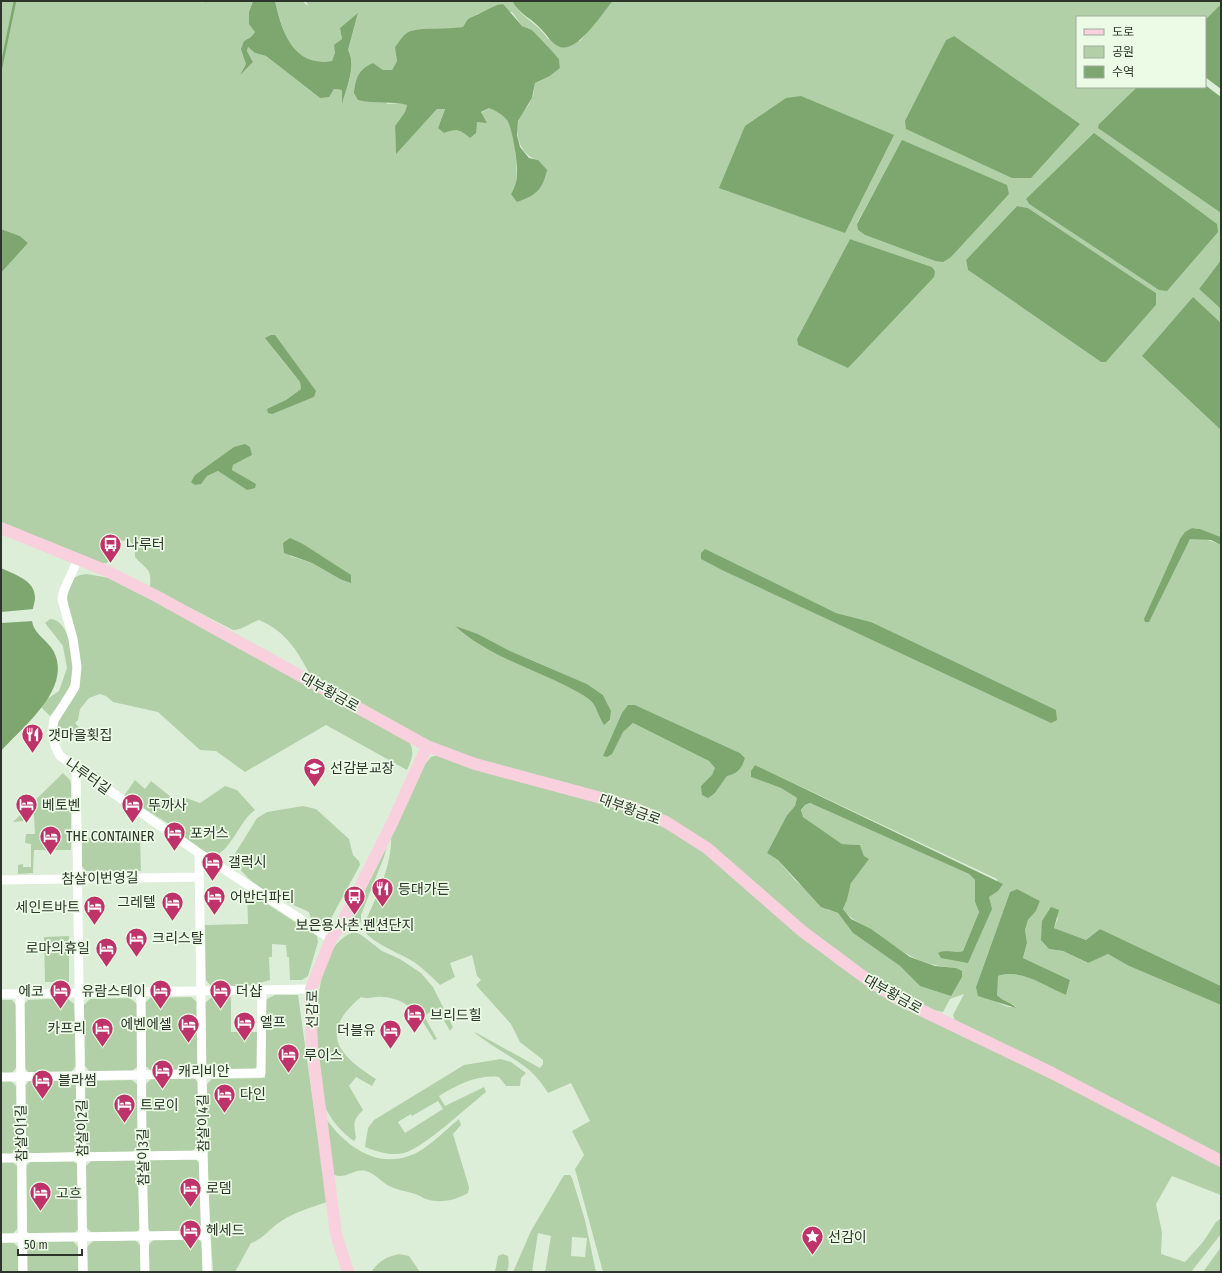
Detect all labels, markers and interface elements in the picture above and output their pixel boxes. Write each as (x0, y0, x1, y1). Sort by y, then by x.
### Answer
legend (1076, 16, 1206, 88)
text: 도로 (1112, 25, 1134, 39)
text: 공원 (1112, 45, 1134, 59)
text: 수역 (1112, 65, 1134, 79)
bus stop icon: 나루터 (98, 531, 124, 564)
place label: 나루터 (126, 536, 165, 553)
street label: 대부황금로 (297, 669, 362, 716)
restaurant icon: 갯마을횟집 (20, 722, 46, 755)
place label: 갯마을횟집 (48, 727, 112, 744)
street label: 나루터길 (62, 755, 114, 798)
school or university icon: 선감분교장 (302, 755, 328, 788)
place label: 선감분교장 (330, 760, 395, 777)
street label: 대부황금로 (597, 790, 663, 829)
hotel icon: 베토벤 (14, 792, 40, 825)
hotel icon: 뚜까사 (120, 792, 146, 825)
place label: 베토벤 (42, 797, 81, 814)
place label: 뚜까사 (148, 797, 187, 814)
hotel icon: 포커스 (161, 820, 187, 853)
hotel icon: THE CONTAINER (38, 823, 64, 856)
place label: 포커스 (190, 825, 229, 842)
place label: THE CONTAINER (66, 828, 155, 845)
hotel icon: 갤럭시 (200, 849, 226, 882)
place label: 갤럭시 (228, 854, 267, 871)
street label: 참살이번영길 (61, 869, 139, 888)
restaurant icon: 등대가든 (370, 876, 396, 909)
place label: 등대가든 (398, 881, 450, 898)
hotel icon: 어반더파티 (201, 884, 227, 917)
bus stop icon: 보은용사촌.펜션단지 (342, 884, 368, 917)
hotel icon: 그레텔 (159, 889, 185, 922)
place label: 어반더파티 (230, 889, 294, 906)
hotel icon: 세인트바트 (82, 894, 108, 927)
place label: 그레텔 (117, 894, 156, 911)
place label: 세인트바트 (16, 899, 80, 916)
place label: 보은용사촌.펜션단지 (296, 917, 414, 934)
hotel icon: 크리스탈 (124, 925, 150, 958)
place label: 크리스탈 (152, 930, 204, 947)
hotel icon: 로마의휴일 (93, 935, 119, 968)
place label: 로마의휴일 (26, 940, 90, 957)
street label: 대부황금로 (860, 971, 925, 1018)
hotel icon: 에코 (47, 978, 73, 1011)
hotel icon: 유람스테이 (148, 978, 174, 1011)
hotel icon: 더샵 (207, 978, 233, 1011)
place label: 에코 (18, 983, 44, 1000)
place label: 유람스테이 (82, 983, 146, 1000)
place label: 더샵 (236, 983, 262, 1000)
street label: 선감로 (304, 989, 321, 1028)
hotel icon: 브리드힐 (401, 1002, 427, 1035)
place label: 브리드힐 (430, 1007, 482, 1024)
hotel icon: 엘프 (232, 1009, 258, 1042)
hotel icon: 에벤에셀 (175, 1011, 201, 1044)
place label: 엘프 (260, 1014, 286, 1031)
hotel icon: 카프리 (89, 1015, 115, 1048)
place label: 에벤에셀 (120, 1016, 172, 1033)
hotel icon: 더블유 (378, 1017, 404, 1050)
place label: 카프리 (47, 1020, 86, 1037)
place label: 더블유 (337, 1022, 376, 1039)
hotel icon: 루이스 (276, 1042, 302, 1075)
place label: 루이스 (304, 1047, 343, 1064)
hotel icon: 캐리비안 (150, 1058, 176, 1091)
place label: 캐리비안 (178, 1063, 230, 1080)
hotel icon: 블라썸 (30, 1067, 56, 1100)
place label: 블라썸 (58, 1072, 97, 1089)
hotel icon: 다인 (212, 1081, 238, 1114)
place label: 다인 (240, 1086, 266, 1103)
hotel icon: 트로이 (112, 1092, 138, 1125)
street label: 참살이4길 (194, 1094, 213, 1152)
place label: 트로이 (140, 1097, 179, 1114)
street label: 참살이2길 (73, 1099, 92, 1157)
street label: 참살이1길 (13, 1104, 30, 1162)
street label: 참살이3길 (134, 1128, 153, 1186)
hotel icon: 로뎀 (178, 1175, 204, 1208)
hotel icon: 고흐 (28, 1180, 54, 1213)
place label: 로뎀 (206, 1180, 232, 1197)
place label: 고흐 (56, 1185, 82, 1202)
hotel icon: 헤세드 (177, 1217, 203, 1250)
place label: 헤세드 (206, 1222, 245, 1239)
place icon: 선감이 (800, 1224, 826, 1257)
place label: 선감이 (828, 1229, 867, 1246)
scale bar (18, 1231, 82, 1257)
text: 50 m (24, 1238, 48, 1252)

